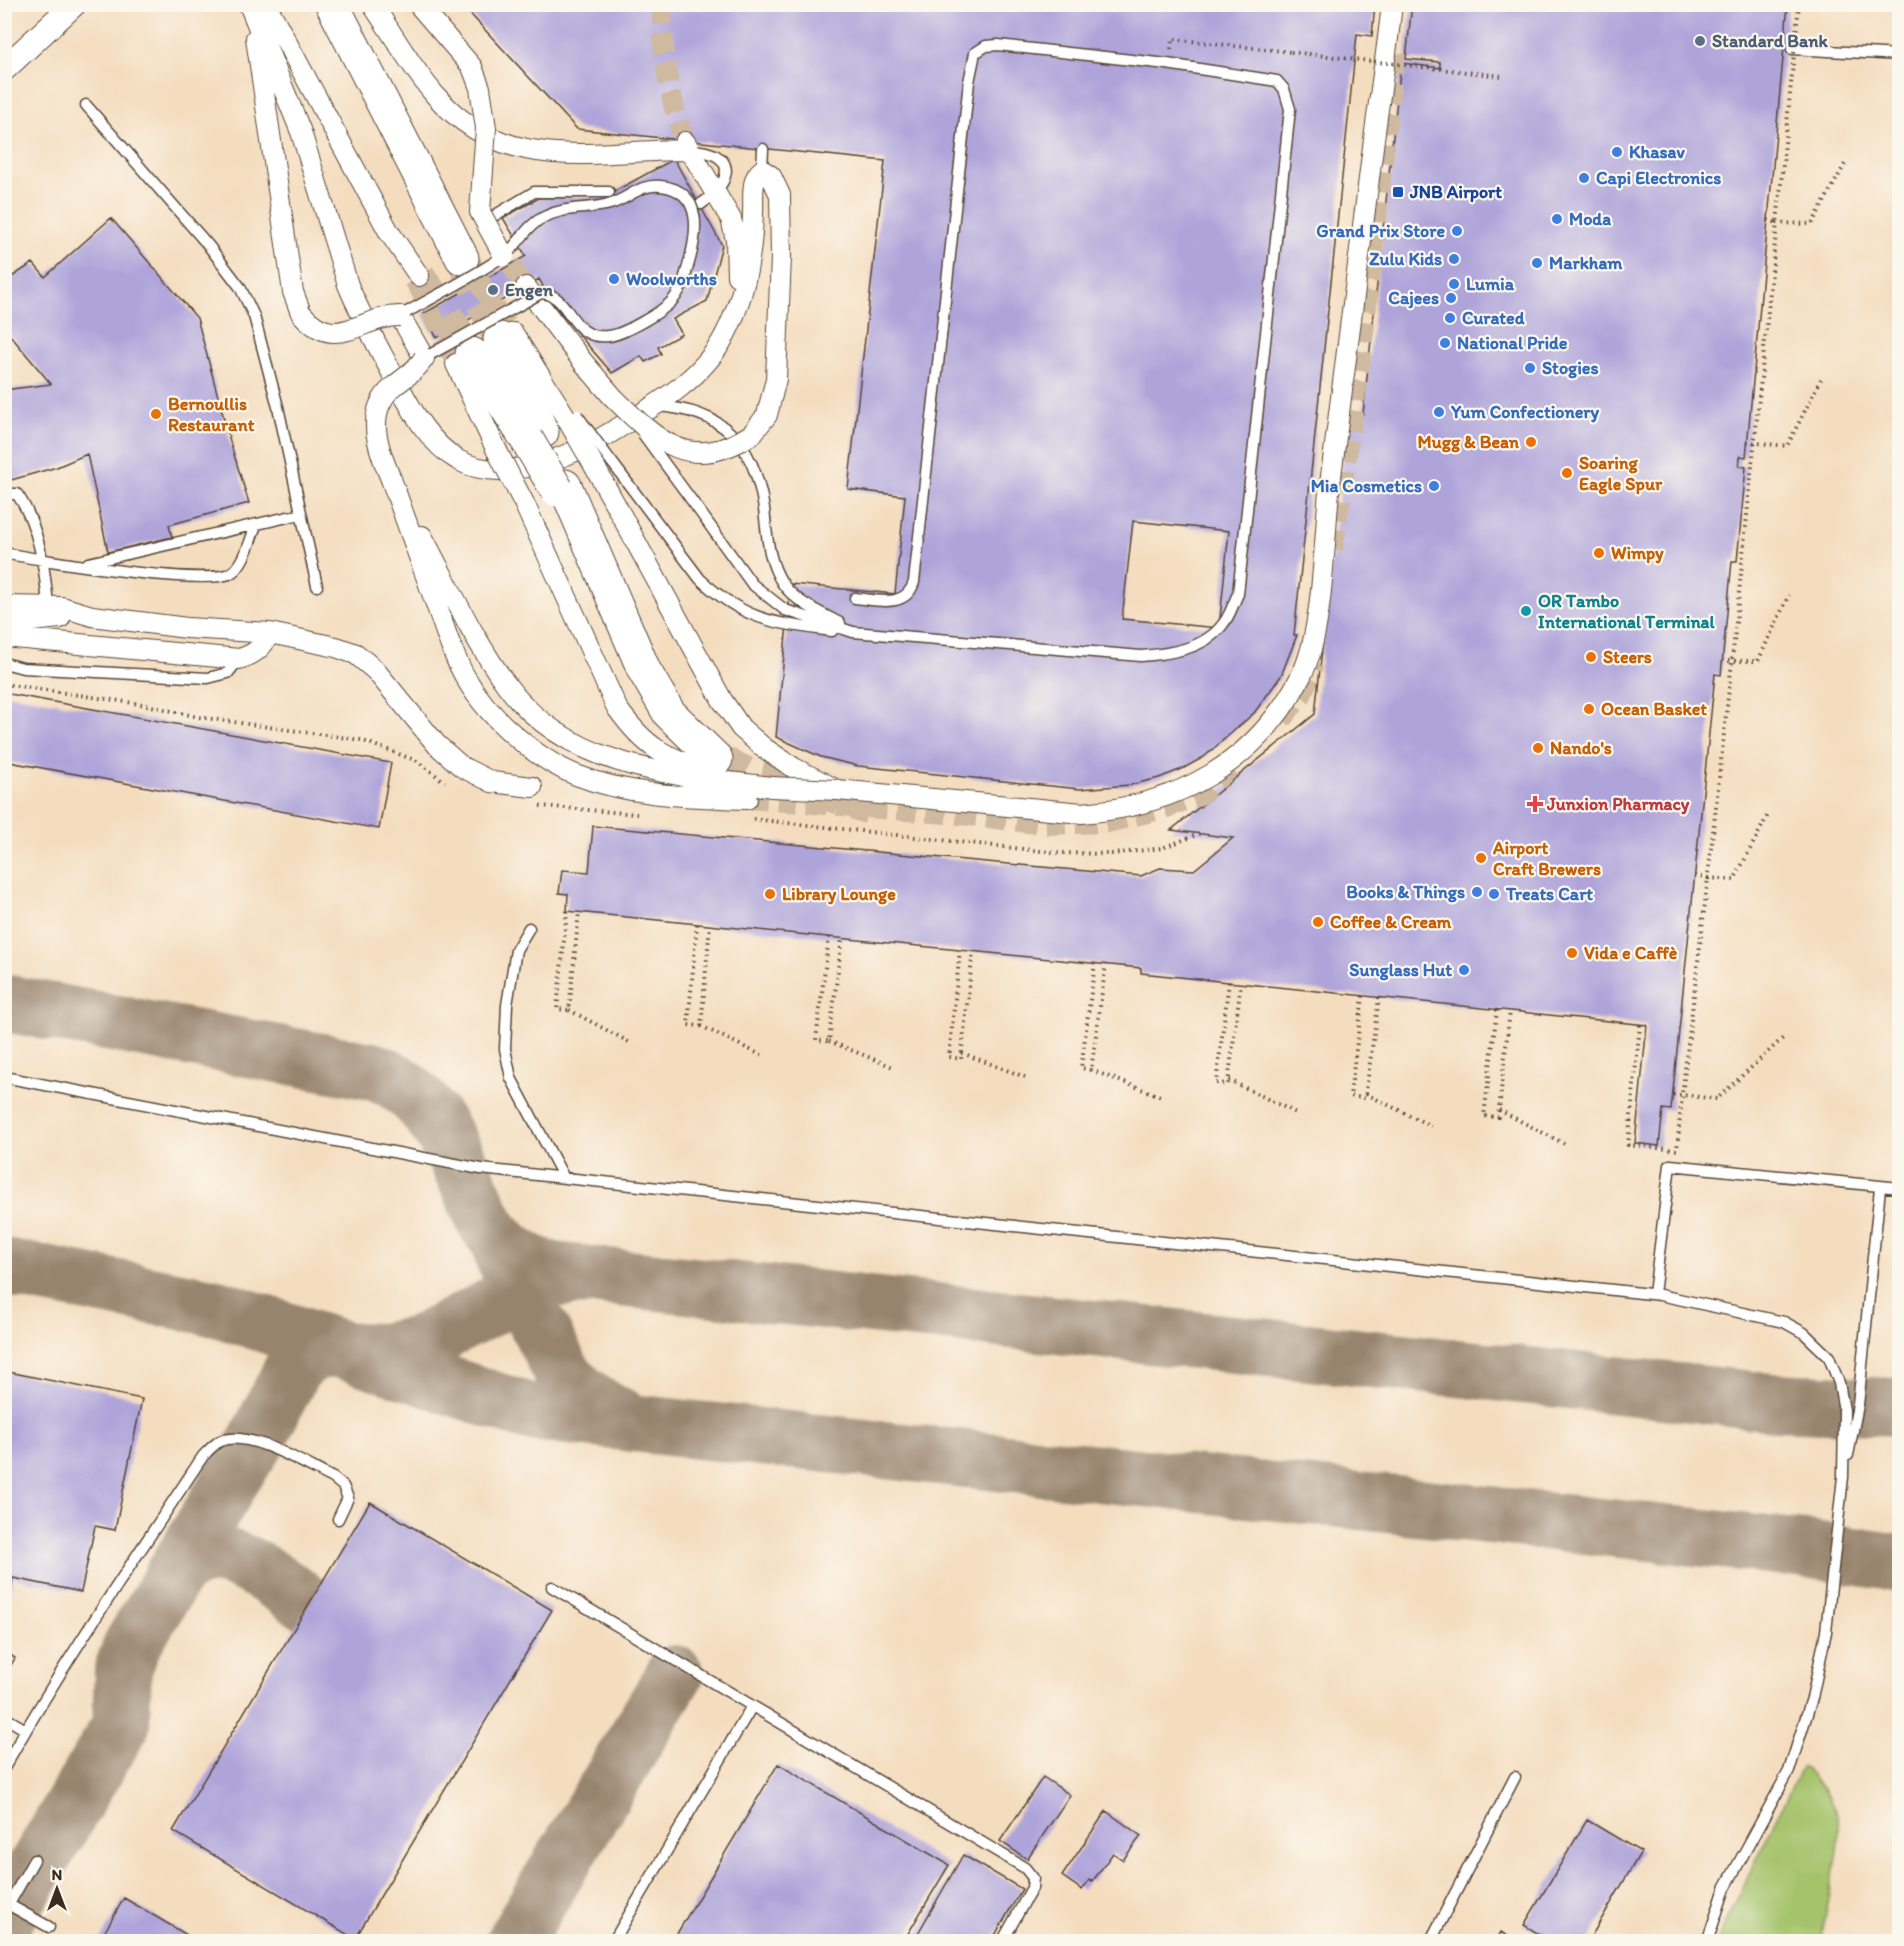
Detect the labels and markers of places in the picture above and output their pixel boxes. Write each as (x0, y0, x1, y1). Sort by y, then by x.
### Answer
place label: Standard Bank (1712, 30, 1829, 52)
marker: Standard Bank (1693, 34, 1707, 48)
place label: Khasav (1629, 141, 1685, 163)
marker: Khasav (1610, 145, 1624, 159)
place label: Capi Electronics (1596, 167, 1721, 189)
marker: Capi Electronics (1577, 171, 1591, 185)
place label: JNB Airport (1409, 181, 1502, 203)
marker: JNB Airport (1391, 185, 1405, 199)
place label: Moda (1569, 208, 1611, 230)
marker: Moda (1550, 212, 1564, 226)
place label: Grand Prix Store (1316, 220, 1445, 242)
marker: Grand Prix Store (1450, 224, 1464, 238)
place label: Zulu Kids (1369, 248, 1442, 270)
marker: Zulu Kids (1447, 252, 1461, 266)
place label: Markham (1549, 252, 1623, 274)
marker: Markham (1530, 256, 1544, 270)
place label: Woolworths (626, 268, 717, 290)
marker: Woolworths (607, 272, 621, 286)
place label: Lumia (1466, 273, 1515, 295)
marker: Lumia (1447, 277, 1461, 291)
place label: Engen (505, 279, 554, 301)
marker: Engen (486, 283, 500, 297)
place label: Cajees (1388, 287, 1439, 309)
marker: Cajees (1444, 291, 1458, 305)
place label: Curated (1462, 307, 1525, 329)
marker: Curated (1443, 311, 1457, 325)
place label: National Pride (1457, 332, 1568, 354)
marker: National Pride (1438, 336, 1452, 350)
place label: Stogies (1542, 357, 1599, 379)
marker: Stogies (1523, 361, 1537, 375)
place label: Bernoullis Restaurant (168, 393, 255, 436)
place label: Yum Confectionery (1450, 401, 1599, 423)
marker: Yum Confectionery (1432, 405, 1446, 419)
marker: Bernoullis Restaurant (149, 407, 163, 421)
place label: Mugg & Bean (1418, 431, 1520, 453)
marker: Mugg & Bean (1524, 435, 1538, 449)
place label: Soaring Eagle Spur (1579, 452, 1663, 495)
marker: Soaring Eagle Spur (1560, 466, 1574, 480)
place label: Mia Cosmetics (1311, 475, 1422, 497)
marker: Mia Cosmetics (1427, 479, 1441, 493)
place label: Wimpy (1611, 542, 1664, 564)
marker: Wimpy (1592, 546, 1606, 560)
place label: OR Tambo International Terminal (1538, 590, 1715, 633)
marker: OR Tambo International Terminal (1519, 604, 1533, 618)
place label: Steers (1603, 646, 1652, 668)
marker: Steers (1584, 650, 1598, 664)
place label: Ocean Basket (1601, 698, 1707, 720)
marker: Ocean Basket (1582, 702, 1596, 716)
place label: Nando's (1550, 737, 1612, 759)
marker: Nando's (1531, 741, 1545, 755)
place label: Junxion Pharmacy (1546, 793, 1690, 815)
marker: Junxion Pharmacy (1528, 797, 1542, 811)
place label: Airport Craft Brewers (1492, 837, 1601, 880)
marker: Airport Craft Brewers (1474, 851, 1488, 865)
place label: Books & Things (1346, 881, 1465, 903)
place label: Library Lounge (782, 883, 896, 905)
place label: Treats Cart (1505, 883, 1593, 905)
marker: Books & Things (1470, 885, 1484, 899)
marker: Library Lounge (763, 887, 777, 901)
marker: Treats Cart (1487, 887, 1501, 901)
place label: Coffee & Cream (1330, 911, 1452, 933)
marker: Coffee & Cream (1311, 915, 1325, 929)
place label: Vida e Caffè (1584, 942, 1678, 964)
marker: Vida e Caffè (1565, 946, 1579, 960)
place label: Sunglass Hut (1349, 959, 1452, 981)
marker: Sunglass Hut (1457, 963, 1471, 977)

